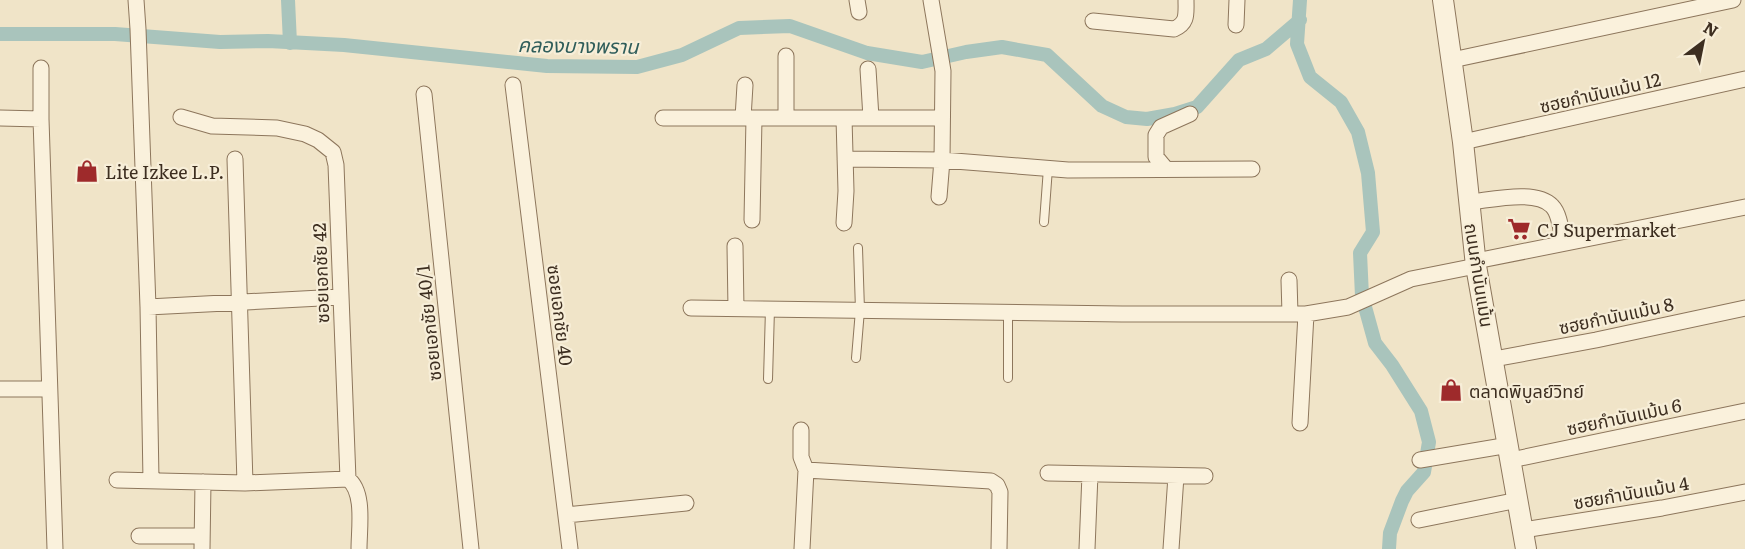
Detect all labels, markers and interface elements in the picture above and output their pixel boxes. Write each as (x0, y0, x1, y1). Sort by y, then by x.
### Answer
north arrow (1673, 12, 1733, 72)
text: N (1699, 15, 1724, 42)
water label: คลองบางพราน (517, 28, 640, 60)
street label: ซฮยกำนันแม้น 12 (1537, 65, 1663, 119)
shop icon: Lite Izkee L.P. (74, 158, 100, 184)
place label: Lite Izkee L.P. (105, 158, 224, 185)
supermarket icon: CJ Supermarket (1506, 216, 1532, 242)
place label: CJ Supermarket (1537, 216, 1677, 243)
street label: ถนนกำนันแม้น (1458, 221, 1502, 329)
street label: ซอยเอกชัย 42 (305, 222, 335, 324)
street label: ซอยเอกชัย 40/1 (408, 263, 448, 383)
street label: ซอยเอกชัย 40 (541, 263, 581, 367)
street label: ซฮยกำนันแม้น 8 (1556, 290, 1676, 340)
shop icon: ตลาดพิบูลย์วิทย์ (1438, 377, 1464, 403)
place label: ตลาดพิบูลย์วิทย์ (1469, 377, 1584, 404)
street label: ซฮยกำนันแม้น 6 (1564, 391, 1684, 441)
street label: ซฮยกำนันแม้น 4 (1571, 469, 1691, 515)

